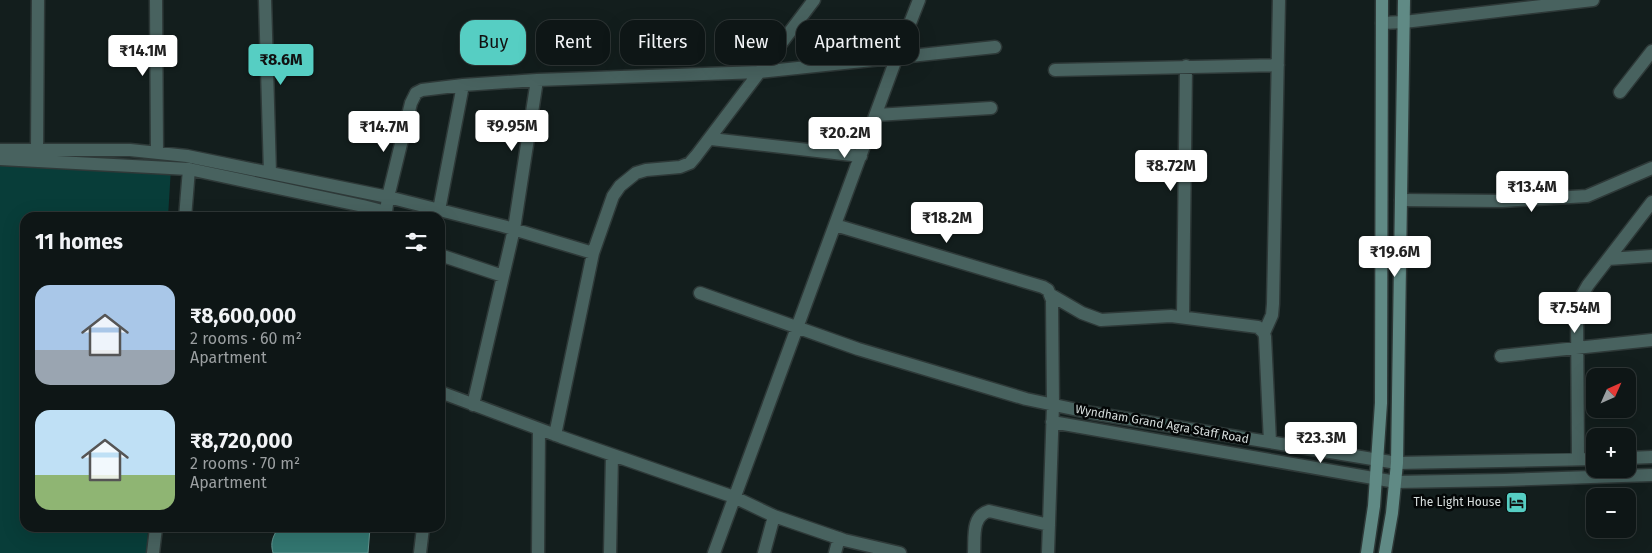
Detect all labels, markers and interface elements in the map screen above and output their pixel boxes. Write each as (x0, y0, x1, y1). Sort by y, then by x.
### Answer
chip: Buy (460, 20, 526, 65)
chip: Rent (536, 20, 610, 65)
chip: Filters (620, 20, 705, 65)
chip: New (715, 20, 786, 65)
chip: Apartment (796, 20, 919, 65)
pin: ₹14.1M (102, 34, 184, 77)
text: ₹14.1M (119, 41, 167, 60)
pin: ₹8.6M (246, 44, 316, 86)
text: ₹8.6M (259, 50, 303, 69)
pin: ₹14.7M (343, 110, 425, 153)
pin: ₹9.95M (471, 110, 553, 152)
text: ₹9.95M (486, 116, 538, 135)
pin: ₹20.2M (804, 116, 886, 159)
text: ₹14.7M (359, 117, 409, 136)
text: ₹20.2M (820, 123, 871, 142)
pin: ₹8.72M (1130, 150, 1212, 192)
text: ₹8.72M (1146, 156, 1196, 175)
pin: ₹13.4M (1491, 170, 1573, 213)
text: ₹13.4M (1507, 177, 1557, 196)
pin: ₹18.2M (906, 202, 988, 244)
text: ₹18.2M (922, 208, 972, 227)
icon: filters (402, 228, 430, 256)
text: 11 homes (35, 229, 123, 255)
pin: ₹19.6M (1354, 236, 1436, 278)
text: ₹19.6M (1370, 242, 1420, 261)
pin: ₹7.54M (1534, 292, 1616, 334)
text: ₹7.54M (1550, 298, 1600, 317)
text: ₹8,600,000 (190, 303, 296, 329)
icon: home (75, 305, 135, 365)
text: 2 rooms · 60 m² (190, 329, 302, 348)
text: Apartment (190, 348, 267, 367)
north arrow (1586, 368, 1636, 418)
map controls (1586, 368, 1636, 538)
street label: Wyndham Grand Agra Staff Road (1074, 402, 1250, 446)
pin: ₹23.3M (1280, 422, 1362, 464)
text: ₹8,720,000 (190, 428, 293, 454)
text: ₹23.3M (1296, 428, 1346, 447)
button: + (1586, 428, 1636, 478)
icon: home (75, 430, 135, 490)
text: 2 rooms · 70 m² (190, 454, 300, 473)
text: Apartment (190, 473, 267, 492)
button: − (1586, 488, 1636, 538)
hotel icon: The Light House (1505, 490, 1529, 514)
place label: The Light House (1414, 495, 1501, 509)

